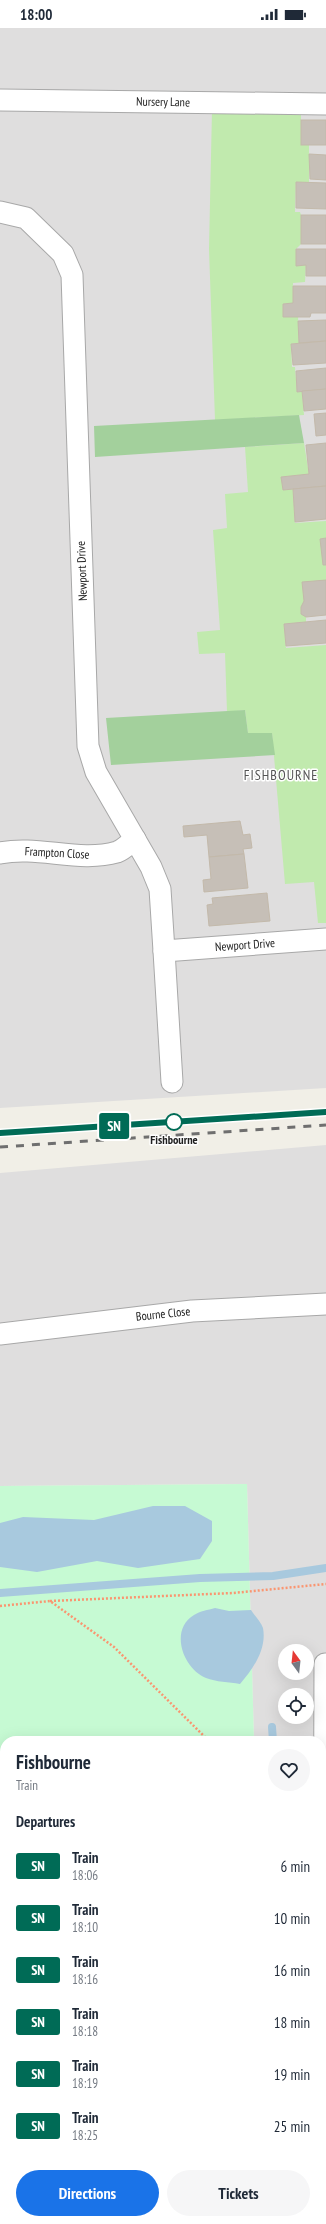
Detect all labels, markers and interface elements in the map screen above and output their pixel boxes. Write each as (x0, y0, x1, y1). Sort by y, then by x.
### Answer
text: 18:00 (20, 5, 52, 24)
street label: Nursery Lane (136, 94, 190, 109)
street label: Newport Drive (73, 541, 90, 601)
district label: FISHBOURNE (244, 766, 318, 784)
street label: Frampton Close (24, 843, 90, 862)
street label: Newport Drive (214, 935, 275, 954)
line badge: SN (96, 1113, 132, 1139)
marker: Fishbourne (165, 1113, 183, 1131)
text: SN (107, 1117, 121, 1135)
place label: Fishbourne (150, 1132, 198, 1147)
street label: Bourne Close (135, 1303, 191, 1324)
north arrow (278, 1644, 314, 1680)
map controls (278, 1644, 314, 1724)
button: locate (278, 1688, 314, 1724)
button: heart (268, 1749, 310, 1791)
text: Fishbourne (16, 1750, 91, 1774)
text: Train (16, 1777, 38, 1794)
text: Departures (16, 1812, 75, 1831)
text: Train (72, 1848, 99, 1867)
text: SN (31, 1857, 45, 1875)
text: 6 min (280, 1857, 310, 1876)
text: 18:06 (72, 1867, 98, 1884)
text: Train (72, 1900, 99, 1919)
text: SN (31, 1909, 45, 1927)
text: 10 min (274, 1909, 310, 1928)
text: 18:10 (72, 1919, 98, 1936)
text: Train (72, 1952, 99, 1971)
text: SN (31, 1961, 45, 1979)
text: 16 min (274, 1961, 310, 1980)
text: 18:16 (72, 1971, 98, 1988)
text: Train (72, 2004, 99, 2023)
text: SN (31, 2013, 45, 2031)
text: 18 min (274, 2013, 310, 2032)
text: 18:18 (72, 2023, 98, 2040)
text: Train (72, 2056, 99, 2075)
text: SN (31, 2065, 45, 2083)
text: 19 min (274, 2065, 310, 2084)
text: 18:19 (72, 2075, 98, 2092)
text: Train (72, 2108, 99, 2127)
text: SN (31, 2117, 45, 2135)
text: 25 min (274, 2117, 310, 2136)
text: 18:25 (72, 2127, 98, 2144)
button: Directions (16, 2170, 159, 2216)
button: Tickets (167, 2170, 310, 2216)

